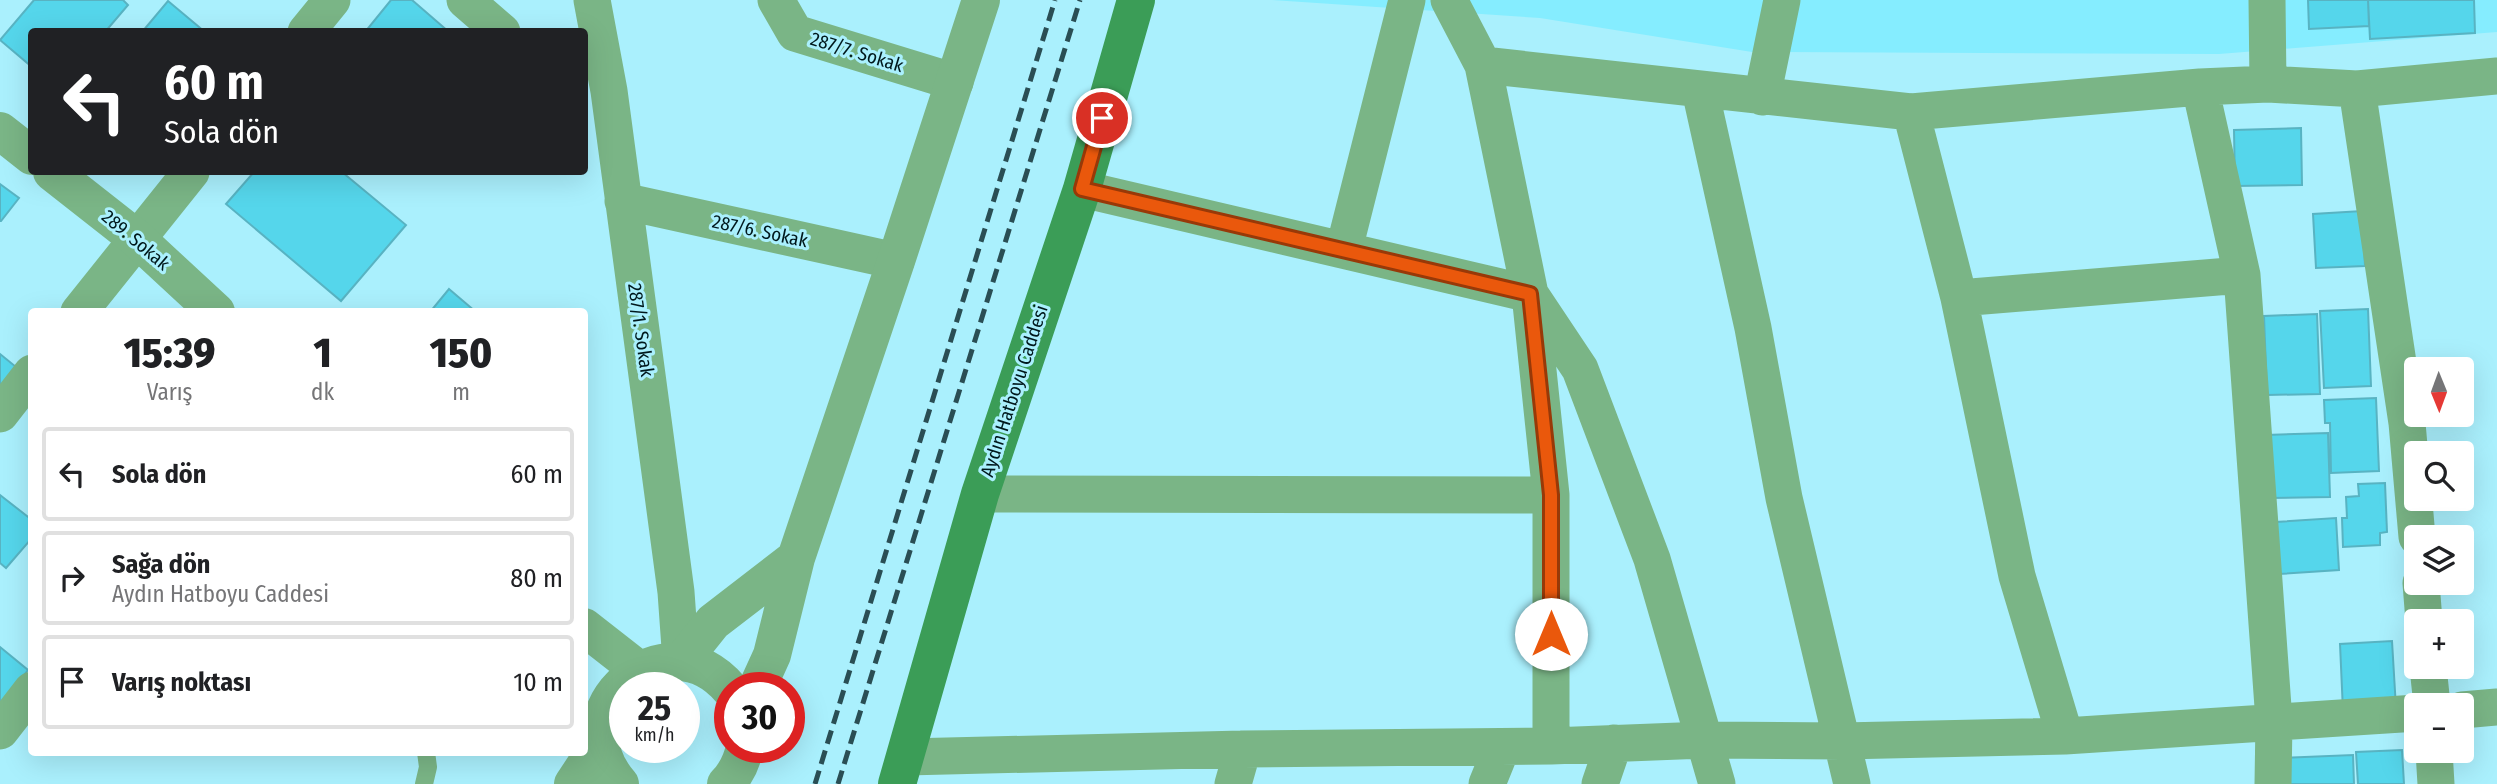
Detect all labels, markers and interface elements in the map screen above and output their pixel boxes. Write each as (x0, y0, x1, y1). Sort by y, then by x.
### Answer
street label: 287/7. Sokak (808, 27, 906, 77)
text: 60 m (164, 53, 264, 112)
icon: left (49, 56, 140, 147)
pin (1072, 88, 1132, 148)
icon: arrive (1083, 99, 1121, 137)
text: Sola dön (164, 113, 279, 151)
street label: 289. Sokak (97, 205, 175, 275)
street label: 287/6. Sokak (710, 210, 810, 252)
street label: 287/1. Sokak (623, 282, 659, 378)
street label: Aydın Hatboyu Caddesi (975, 302, 1053, 480)
text: 15:39 (124, 328, 215, 378)
text: 1 (313, 328, 332, 378)
text: 150 (430, 328, 492, 378)
north arrow (2404, 357, 2474, 427)
map controls (2404, 357, 2474, 763)
text: Varış (147, 378, 192, 406)
text: dk (311, 378, 334, 406)
text: m (452, 378, 470, 406)
button: search (2404, 441, 2474, 511)
icon: left (53, 455, 91, 493)
text: Sola dön (112, 459, 206, 490)
text: 60 m (510, 459, 563, 490)
button: layers (2404, 525, 2474, 595)
text: Sağa dön (112, 549, 211, 580)
icon: right (53, 559, 91, 597)
text: 80 m (510, 563, 563, 594)
text: Aydın Hatboyu Caddesi (112, 580, 329, 608)
position arrow (1514, 597, 1588, 671)
button: + (2404, 609, 2474, 679)
icon: arrive (53, 663, 91, 701)
text: Varış noktası (112, 667, 251, 698)
text: 10 m (513, 667, 563, 698)
speed limit sign: 30 (714, 672, 805, 763)
text: 25 (638, 687, 671, 729)
button: − (2404, 693, 2474, 763)
text: km/h (634, 724, 675, 746)

